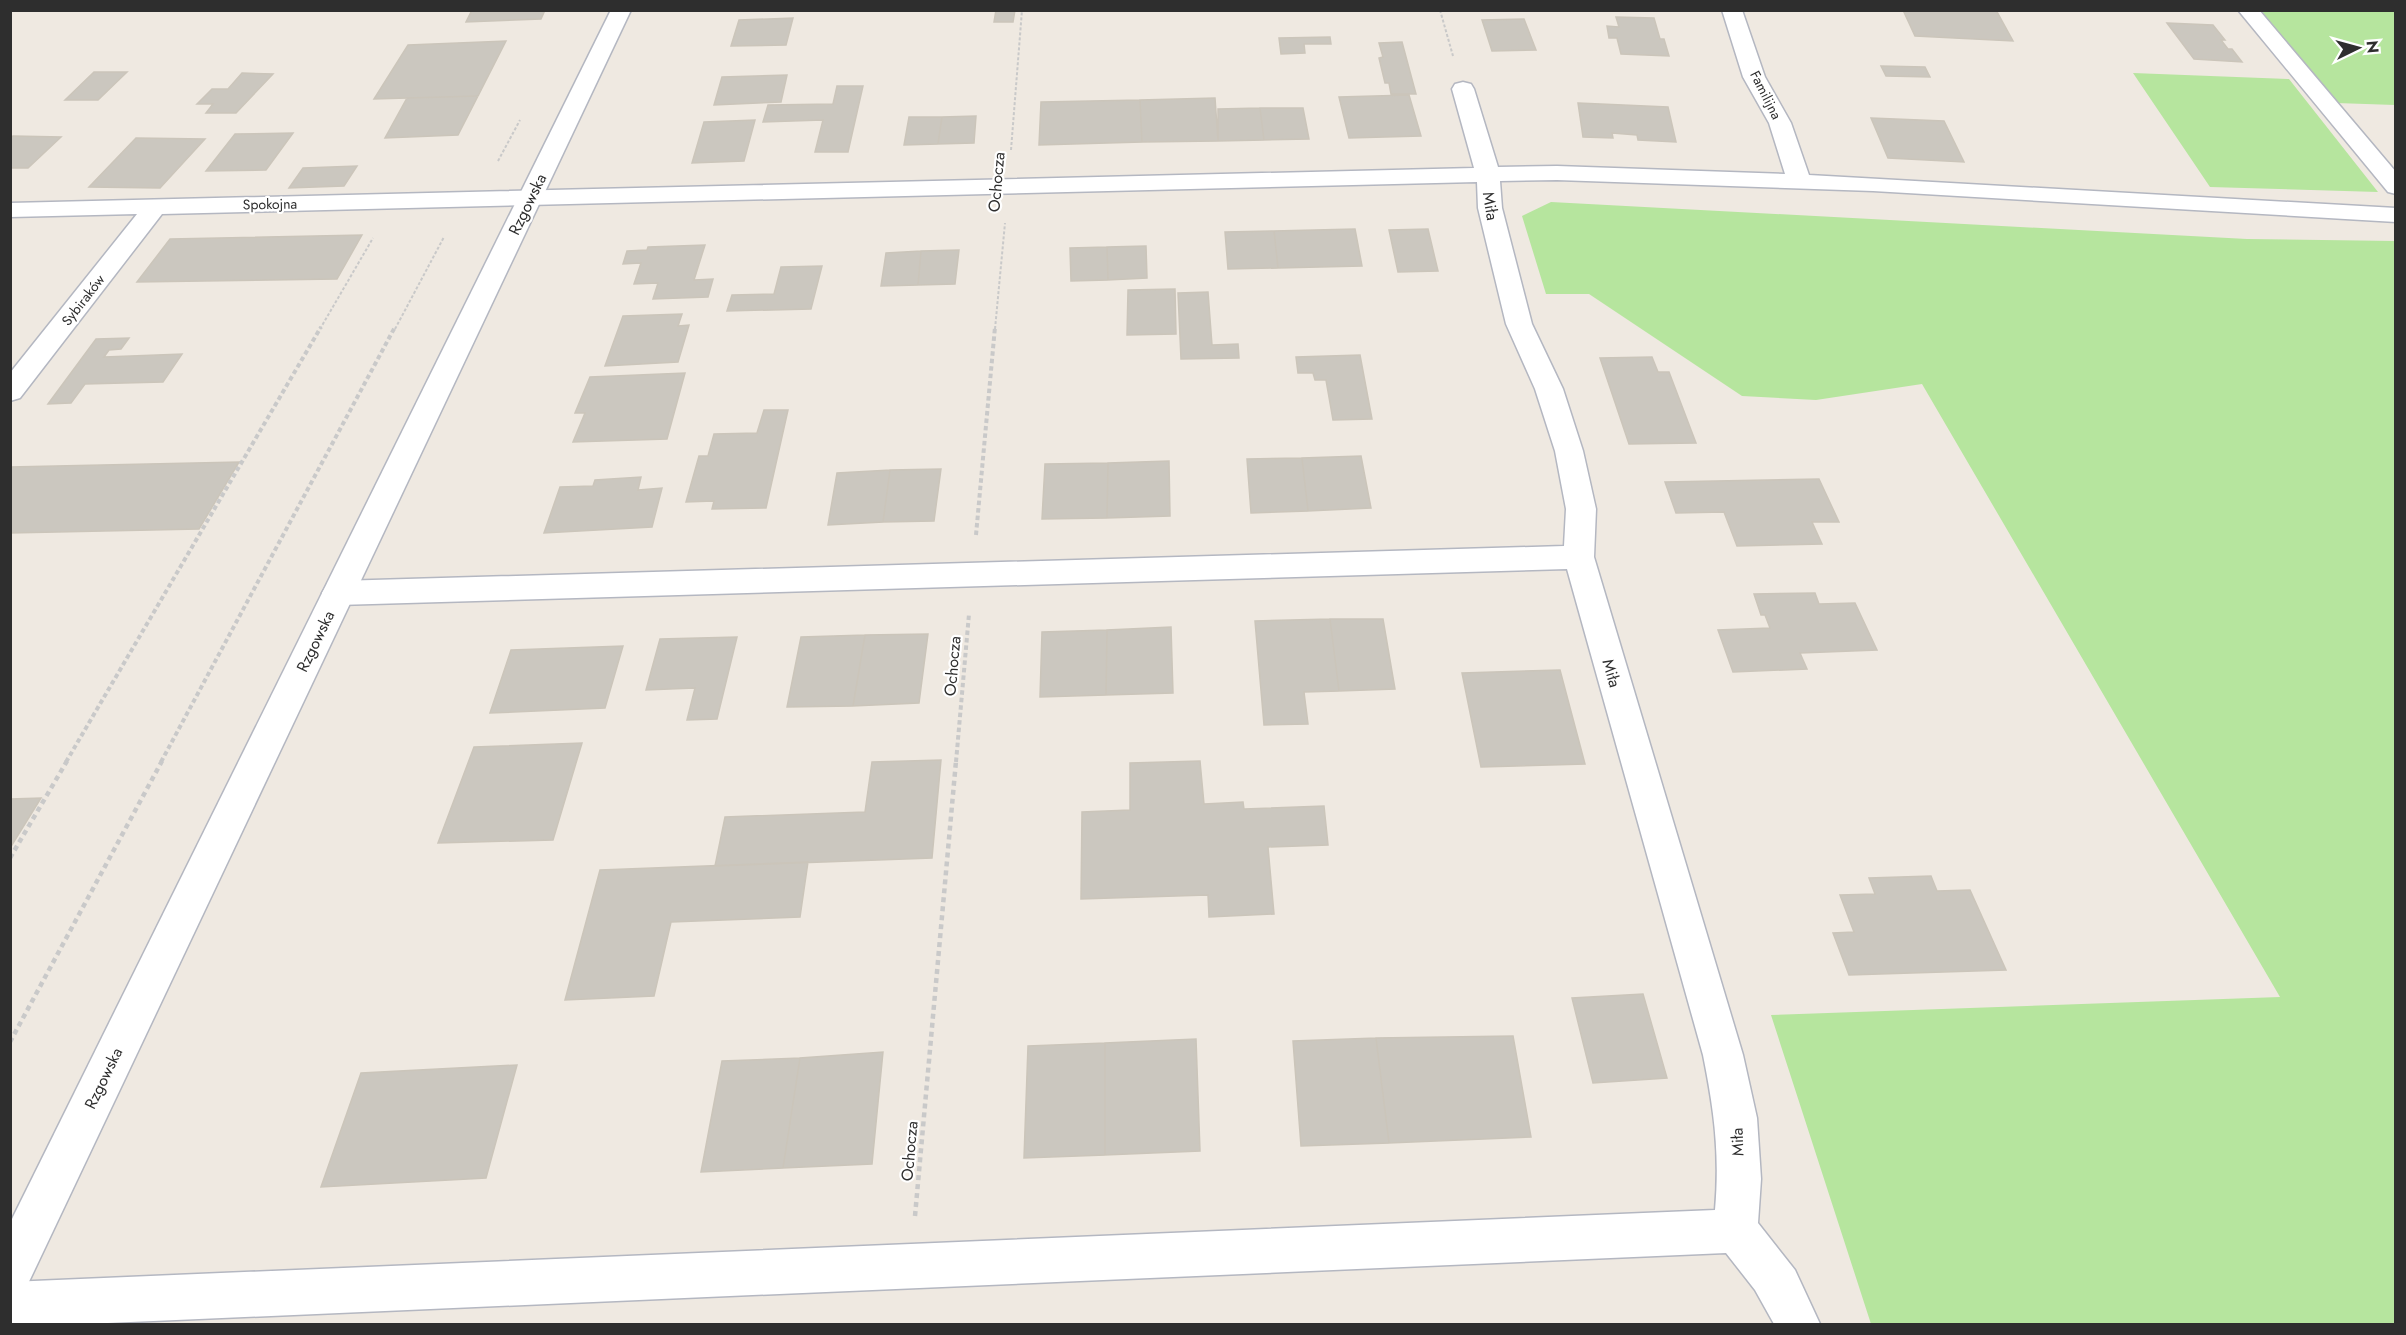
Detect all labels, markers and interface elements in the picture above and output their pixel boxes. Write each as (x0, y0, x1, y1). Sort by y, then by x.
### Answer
north arrow (2328, 18, 2388, 78)
text: N (2360, 39, 2384, 54)
street label: Familijna (1745, 67, 1787, 123)
street label: Ochocza (982, 151, 1011, 213)
street label: Rzgowska (503, 170, 552, 239)
street label: Miła (1477, 190, 1504, 222)
street label: Spokojna (243, 194, 297, 214)
street label: Sybiraków (57, 270, 110, 330)
street label: Rzgowska (291, 607, 340, 676)
street label: Ochocza (938, 635, 967, 697)
street label: Miła (1597, 656, 1627, 690)
street label: Rzgowska (79, 1044, 128, 1113)
street label: Ochocza (895, 1120, 924, 1182)
street label: Miła (1726, 1127, 1749, 1157)

